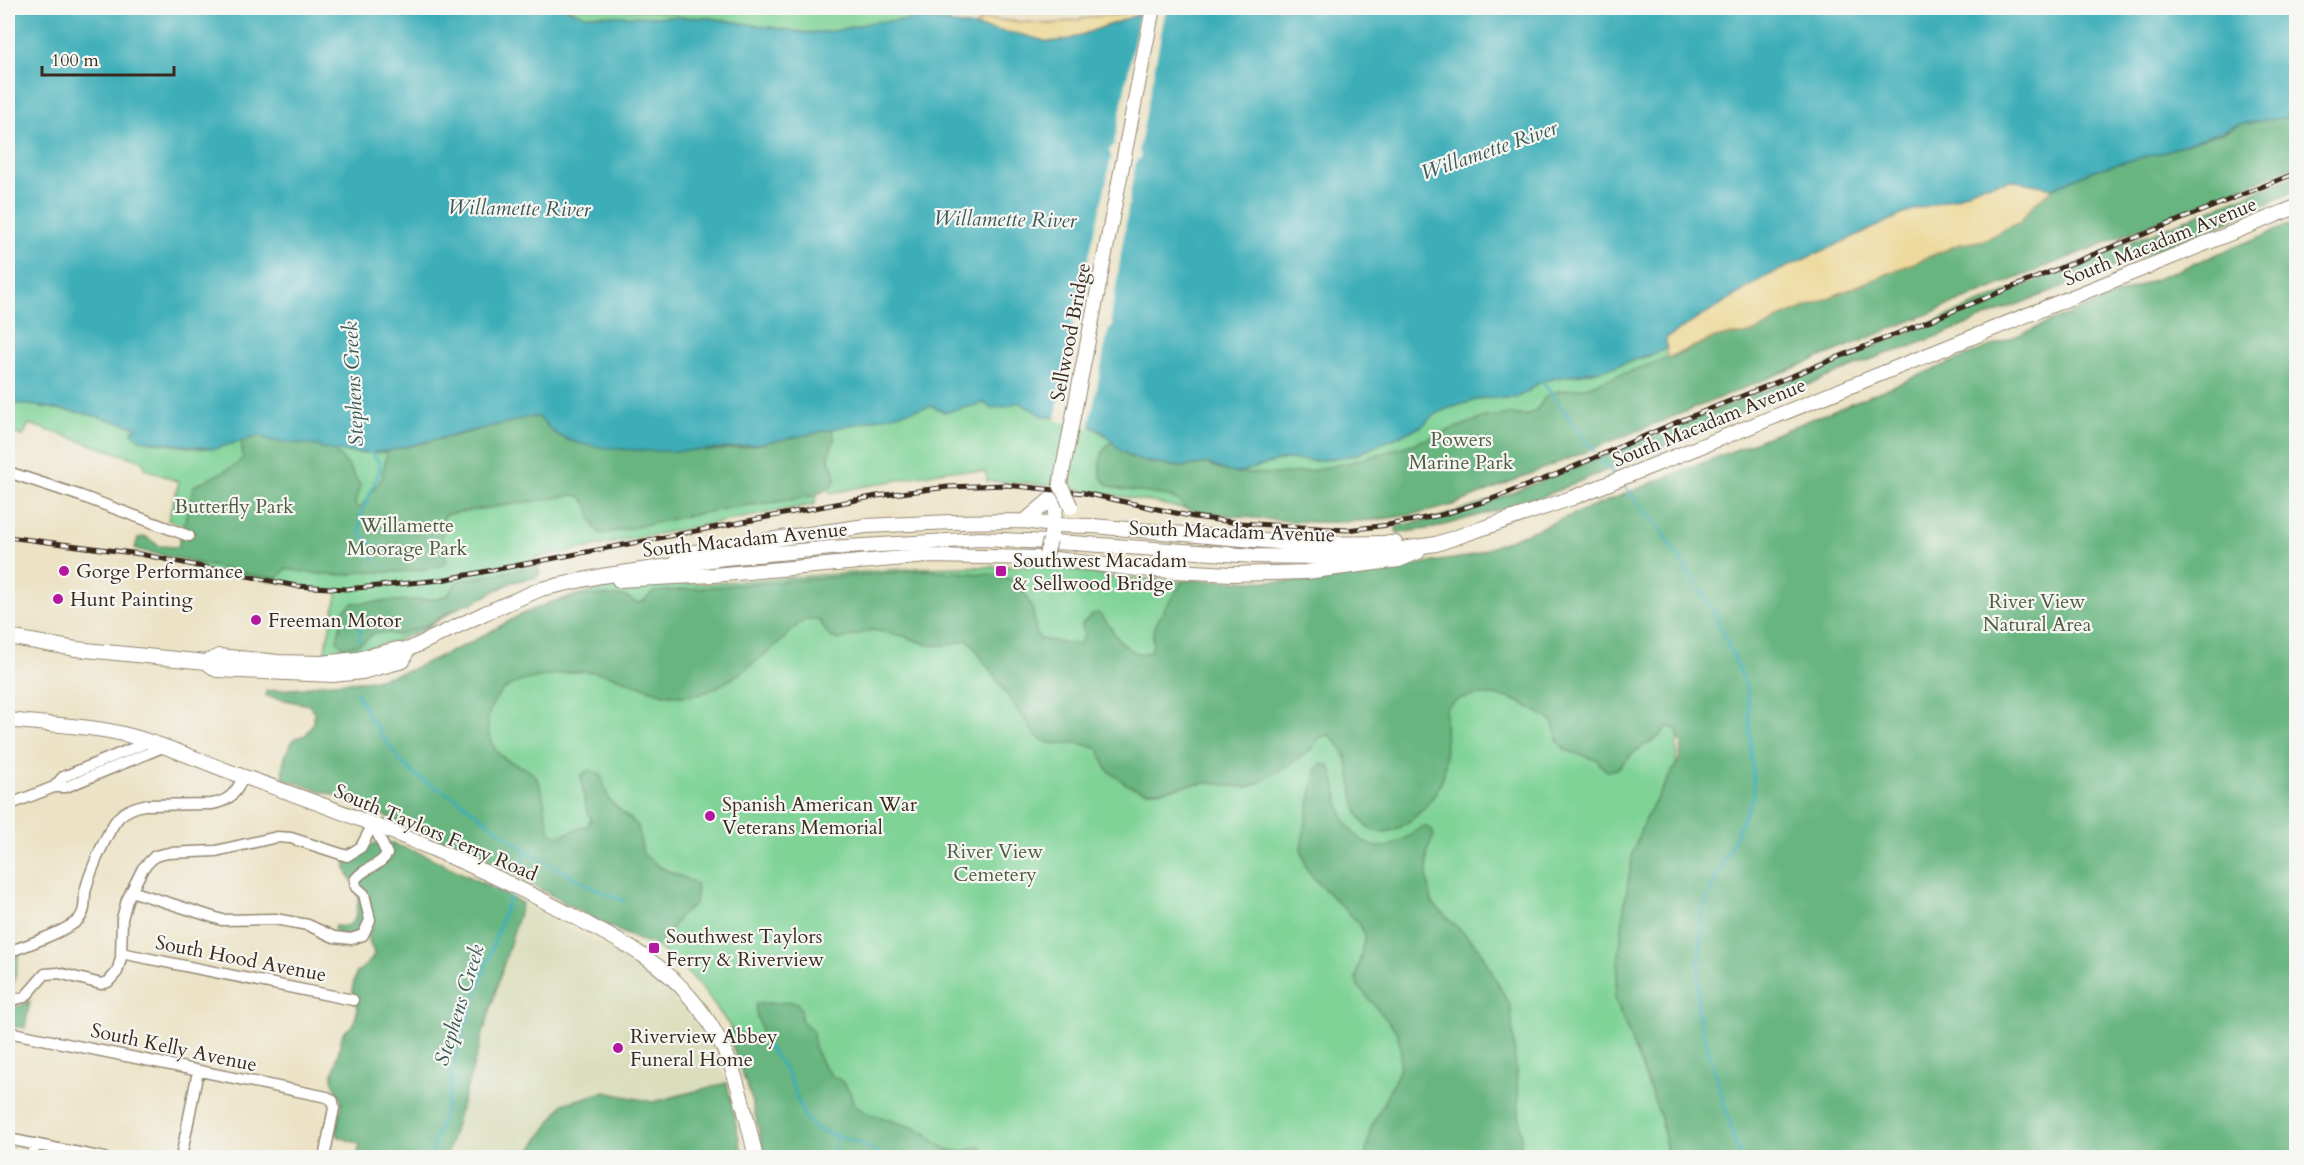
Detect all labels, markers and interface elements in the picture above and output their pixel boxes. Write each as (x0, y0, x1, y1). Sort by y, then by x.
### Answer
scale bar (42, 39, 174, 77)
text: 100 m (51, 48, 99, 73)
water label: Willamette River (1417, 113, 1563, 187)
street label: South Macadam Avenue (2060, 190, 2261, 293)
water label: Willamette River (447, 193, 592, 224)
water label: Willamette River (933, 204, 1078, 235)
street label: Sellwood Bridge (1044, 261, 1097, 404)
water label: Stephens Creek (336, 320, 371, 447)
street label: South Macadam Avenue (1609, 371, 1810, 474)
park label: Powers Marine Park (1409, 426, 1514, 476)
park label: Butterfly Park (174, 493, 294, 520)
park label: Willamette Moorage Park (347, 512, 468, 562)
street label: South Macadam Avenue (1128, 514, 1335, 549)
street label: South Macadam Avenue (641, 515, 849, 564)
place label: Southwest Macadam & Sellwood Bridge (1013, 547, 1187, 597)
place label: Gorge Performance (76, 558, 243, 585)
marker: Gorge Performance (57, 564, 71, 578)
marker: Southwest Macadam & Sellwood Bridge (994, 564, 1008, 578)
place label: Hunt Painting (70, 586, 194, 613)
park label: River View Natural Area (1983, 588, 2092, 638)
marker: Hunt Painting (51, 592, 65, 606)
place label: Freeman Motor (268, 607, 402, 634)
marker: Freeman Motor (249, 613, 263, 627)
street label: South Taylors Ferry Road (330, 777, 542, 888)
place label: Spanish American War Veterans Memorial (722, 791, 918, 841)
marker: Spanish American War Veterans Memorial (703, 809, 717, 823)
park label: River View Cemetery (947, 838, 1043, 888)
place label: Southwest Taylors Ferry & Riverview (666, 923, 824, 973)
street label: South Hood Avenue (153, 929, 329, 988)
water label: Stephens Creek (427, 940, 492, 1069)
marker: Southwest Taylors Ferry & Riverview (647, 941, 661, 955)
street label: South Kelly Avenue (88, 1017, 260, 1078)
place label: Riverview Abbey Funeral Home (630, 1023, 778, 1073)
marker: Riverview Abbey Funeral Home (611, 1041, 625, 1055)

